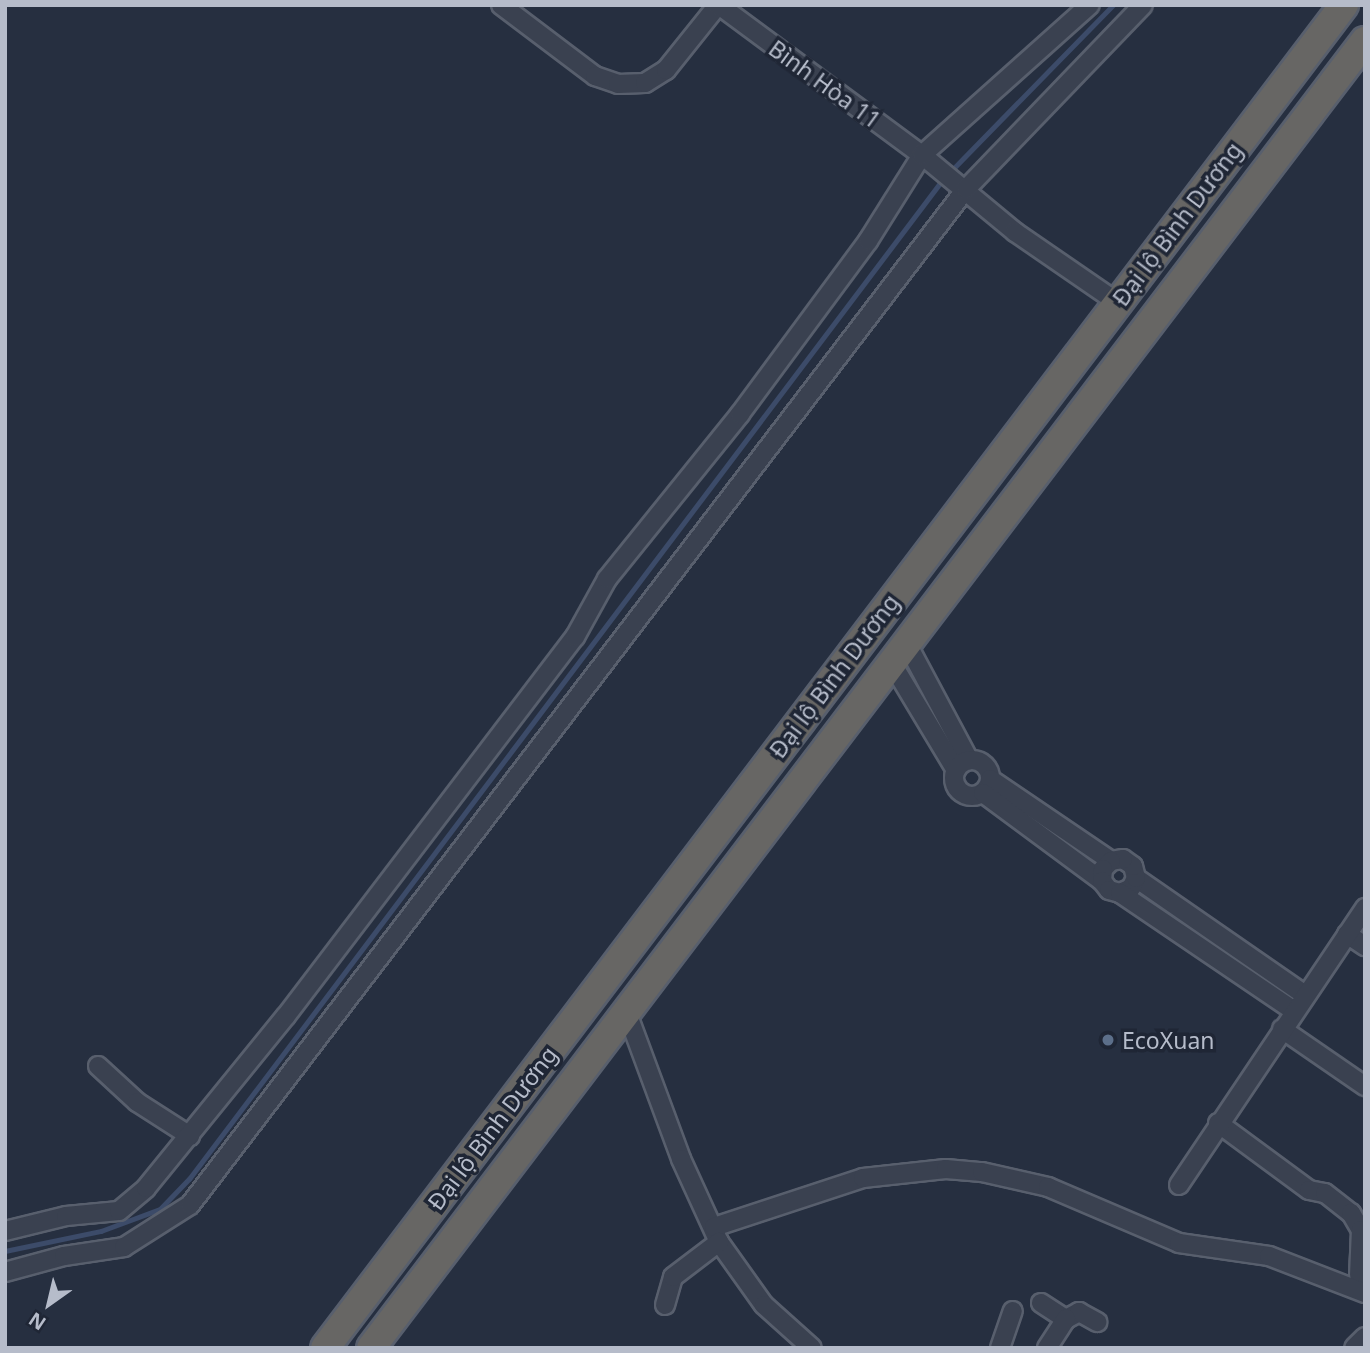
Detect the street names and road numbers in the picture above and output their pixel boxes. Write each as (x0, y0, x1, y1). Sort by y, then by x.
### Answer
street label: Bình Hòa 11 (764, 34, 886, 134)
street label: Đại lộ Bình Dương (1107, 137, 1247, 311)
street label: Đại lộ Bình Dương (764, 589, 904, 763)
street label: Đại lộ Bình Dương (422, 1041, 562, 1215)

